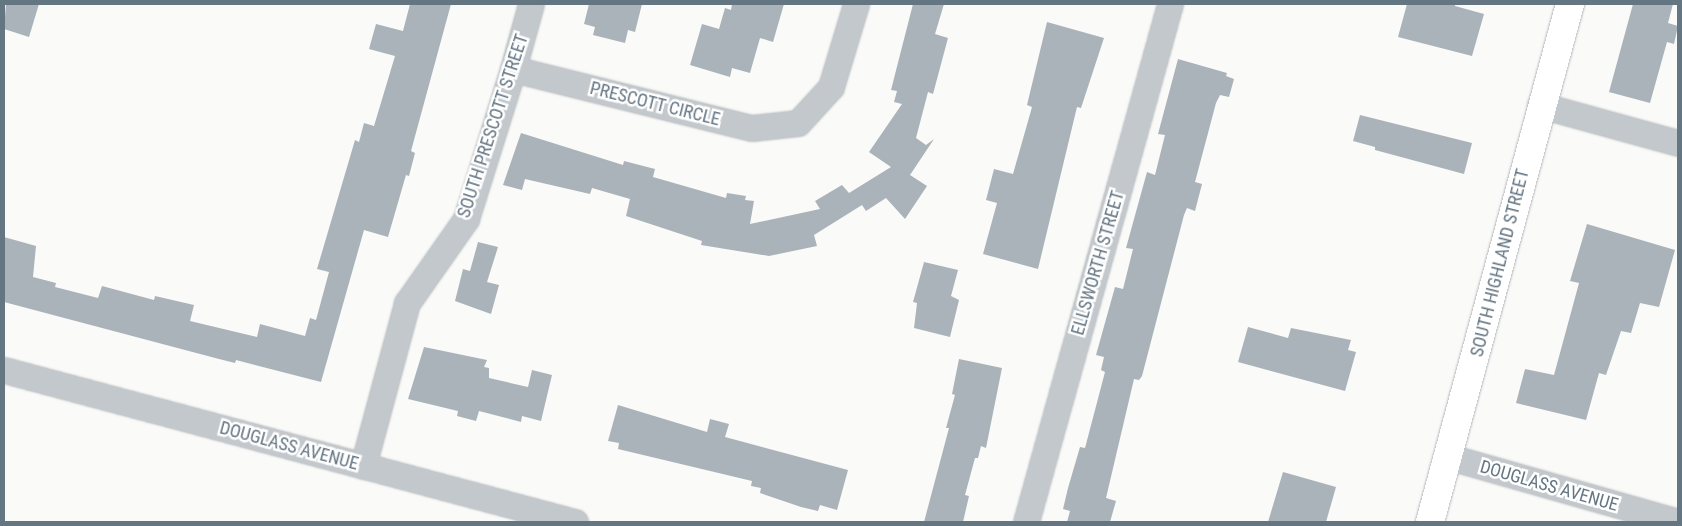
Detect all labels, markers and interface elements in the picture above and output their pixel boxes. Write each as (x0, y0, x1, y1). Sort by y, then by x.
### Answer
street label: SOUTH PRESCOTT STREET (453, 31, 533, 221)
street label: PRESCOTT CIRCLE (588, 77, 722, 131)
street label: SOUTH HIGHLAND STREET (1466, 167, 1534, 359)
street label: ELLSWORTH STREET (1067, 188, 1129, 338)
street label: DOUGLASS AVENUE (217, 417, 361, 475)
street label: DOUGLASS AVENUE (1477, 456, 1621, 516)

